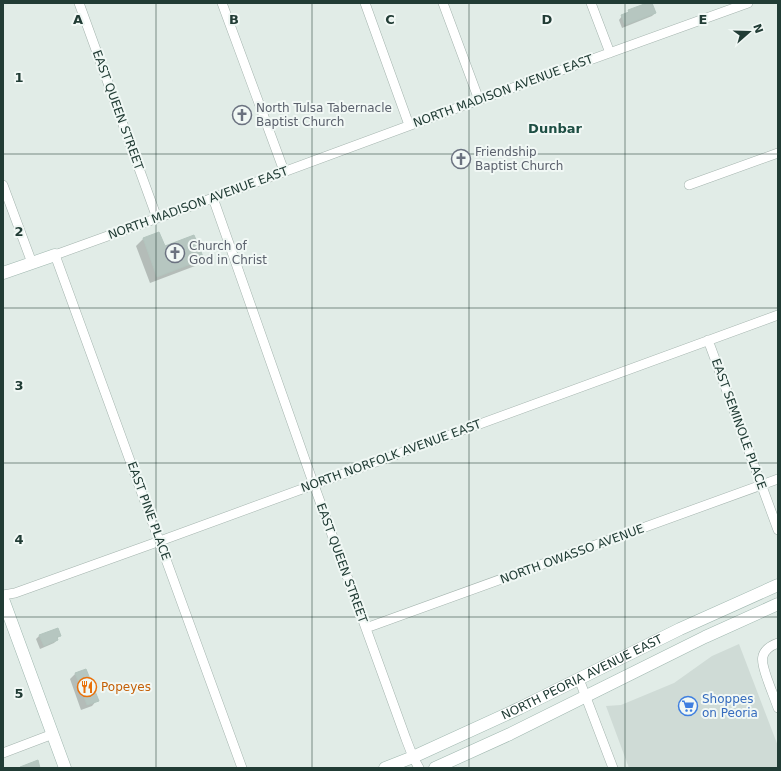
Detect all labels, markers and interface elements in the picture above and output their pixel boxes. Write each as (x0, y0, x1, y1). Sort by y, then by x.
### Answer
text: A (73, 12, 83, 27)
text: B (229, 12, 239, 27)
text: C (385, 12, 395, 27)
text: D (542, 12, 553, 27)
text: E (699, 12, 707, 27)
north arrow (729, 12, 769, 52)
text: N (750, 22, 766, 35)
street label: EAST QUEEN STREET (90, 48, 146, 172)
street label: NORTH MADISON AVENUE EAST (411, 52, 595, 130)
text: 1 (14, 70, 24, 85)
place label: North Tulsa Tabernacle Baptist Church (256, 101, 392, 129)
church icon: North Tulsa Tabernacle Baptist Church (231, 104, 253, 126)
district label: Dunbar (528, 121, 582, 136)
place label: Friendship Baptist Church (475, 145, 563, 173)
church icon: Friendship Baptist Church (450, 148, 472, 170)
street label: NORTH MADISON AVENUE EAST (106, 164, 290, 242)
text: 2 (14, 224, 24, 239)
place label: Church of God in Christ (189, 239, 267, 267)
church icon: Church of God in Christ (164, 242, 186, 264)
street label: EAST SEMINOLE PLACE (709, 357, 769, 491)
text: 3 (14, 378, 24, 393)
street label: NORTH NORFOLK AVENUE EAST (299, 417, 484, 495)
street label: EAST PINE PLACE (125, 460, 173, 562)
street label: EAST QUEEN STREET (314, 501, 370, 625)
street label: NORTH OWASSO AVENUE (498, 521, 646, 587)
text: 4 (14, 532, 24, 547)
street label: NORTH PEORIA AVENUE EAST (499, 631, 665, 723)
restaurant icon: Popeyes (76, 676, 98, 698)
place label: Popeyes (101, 680, 151, 694)
text: 5 (14, 686, 24, 701)
place label: Shoppes on Peoria (702, 692, 758, 720)
supermarket icon: Shoppes on Peoria (677, 695, 699, 717)

